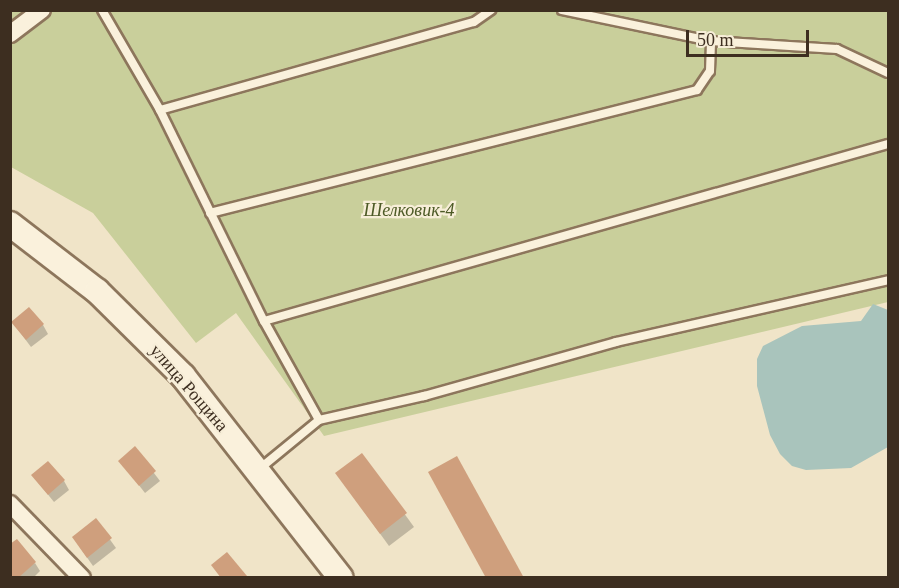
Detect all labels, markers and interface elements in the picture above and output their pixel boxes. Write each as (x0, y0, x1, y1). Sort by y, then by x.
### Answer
scale bar (689, 18, 812, 56)
text: 50 m (697, 30, 734, 50)
park label: Шелковик-4 (363, 199, 455, 221)
street label: улица Рощина (145, 340, 233, 436)

